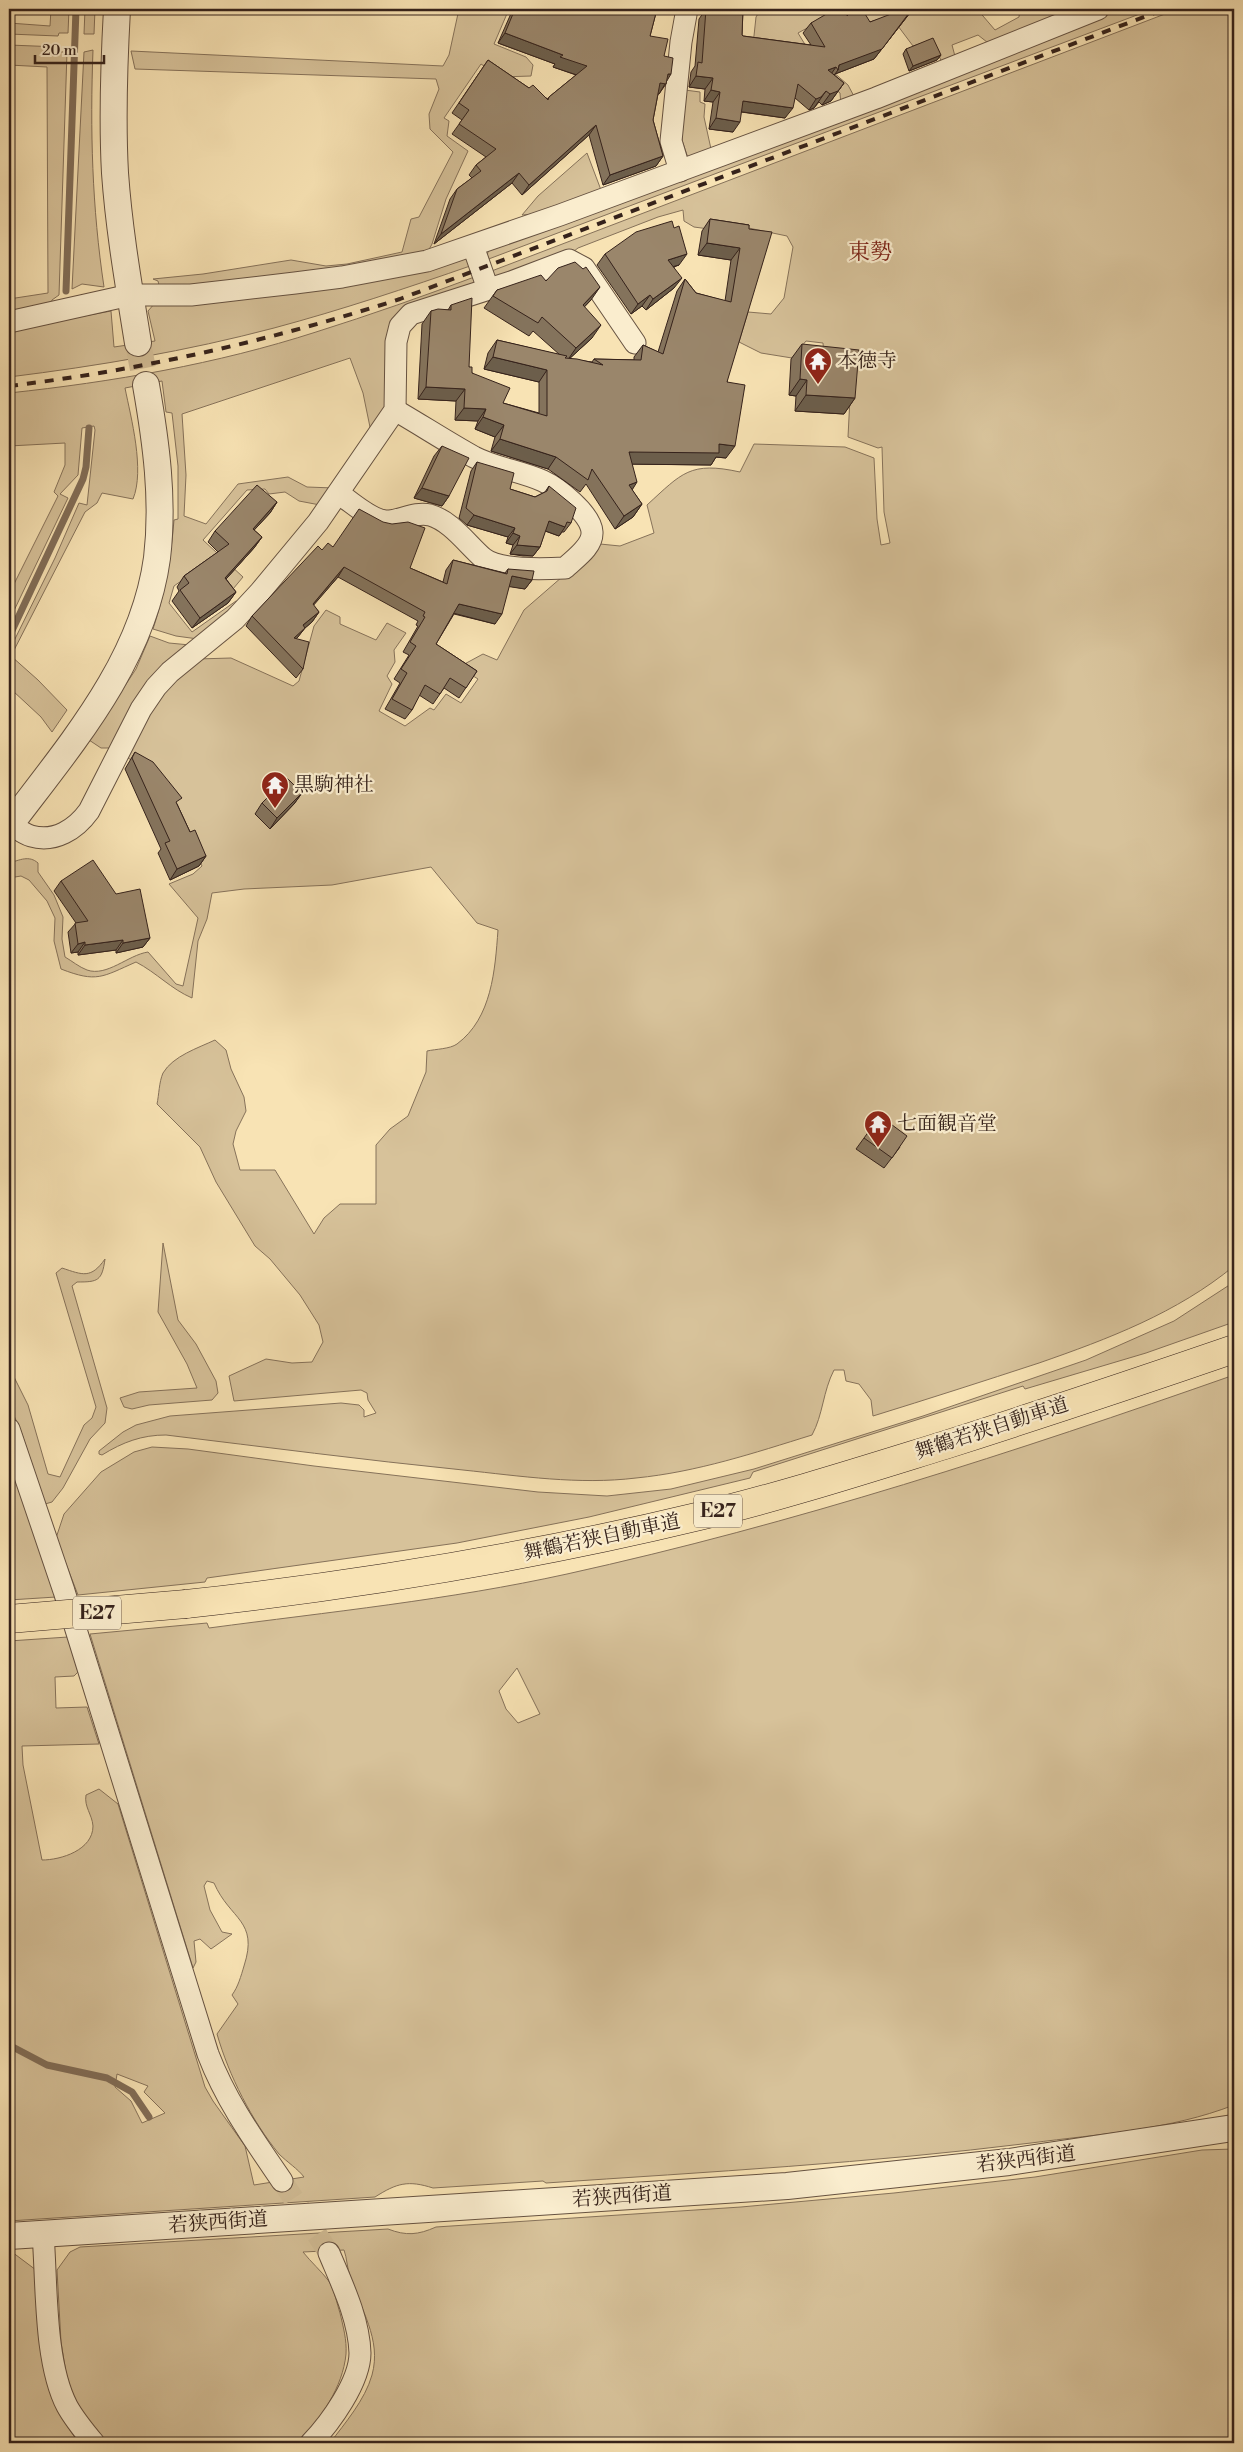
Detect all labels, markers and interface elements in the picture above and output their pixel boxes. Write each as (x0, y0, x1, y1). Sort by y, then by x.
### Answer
scale bar (35, 32, 104, 64)
text: 20 m (42, 41, 77, 60)
district label: 東勢 (848, 239, 892, 266)
temple icon: 本徳寺 (803, 346, 833, 385)
place label: 本徳寺 (837, 349, 897, 374)
temple icon: 黒駒神社 (260, 770, 290, 809)
place label: 黒駒神社 (294, 773, 374, 798)
temple icon: 七面観音堂 (863, 1109, 893, 1148)
place label: 七面観音堂 (897, 1112, 997, 1137)
street label: 舞鶴若狭自動車道 (912, 1392, 1072, 1466)
road number: E27 (694, 1494, 742, 1528)
street label: 舞鶴若狭自動車道 (521, 1509, 683, 1567)
road number: E27 (73, 1596, 121, 1630)
street label: 若狭西街道 (975, 2141, 1077, 2179)
street label: 若狭西街道 (571, 2181, 673, 2213)
street label: 若狭西街道 (167, 2207, 269, 2239)

